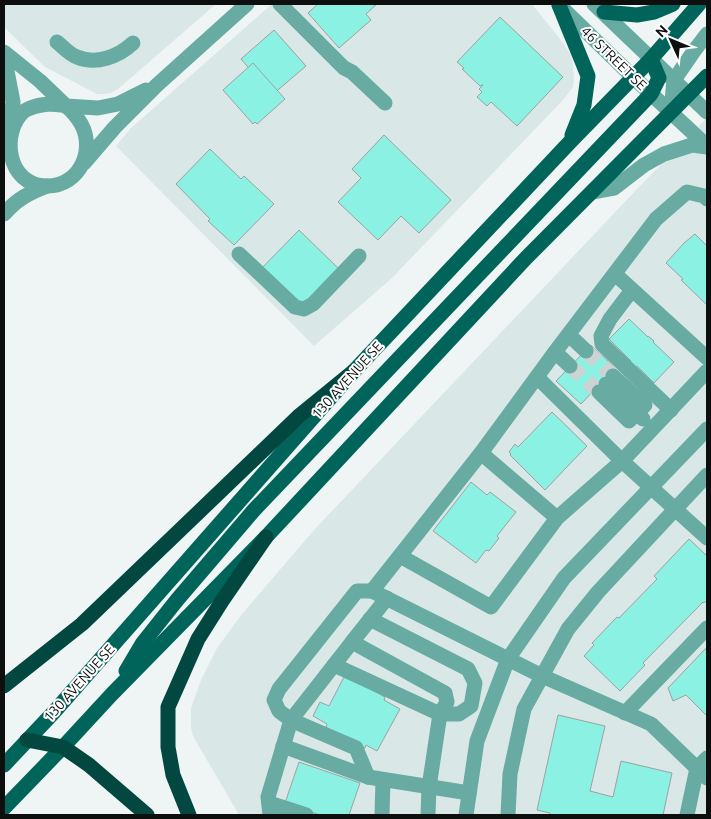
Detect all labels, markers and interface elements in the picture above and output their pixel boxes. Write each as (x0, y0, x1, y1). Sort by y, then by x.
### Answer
north arrow (646, 15, 696, 65)
text: N (652, 22, 671, 40)
street label: 46 STREET SE (578, 23, 650, 93)
street label: 130 AVENUE SE (308, 338, 386, 422)
street label: 130 AVENUE SE (40, 641, 118, 725)

